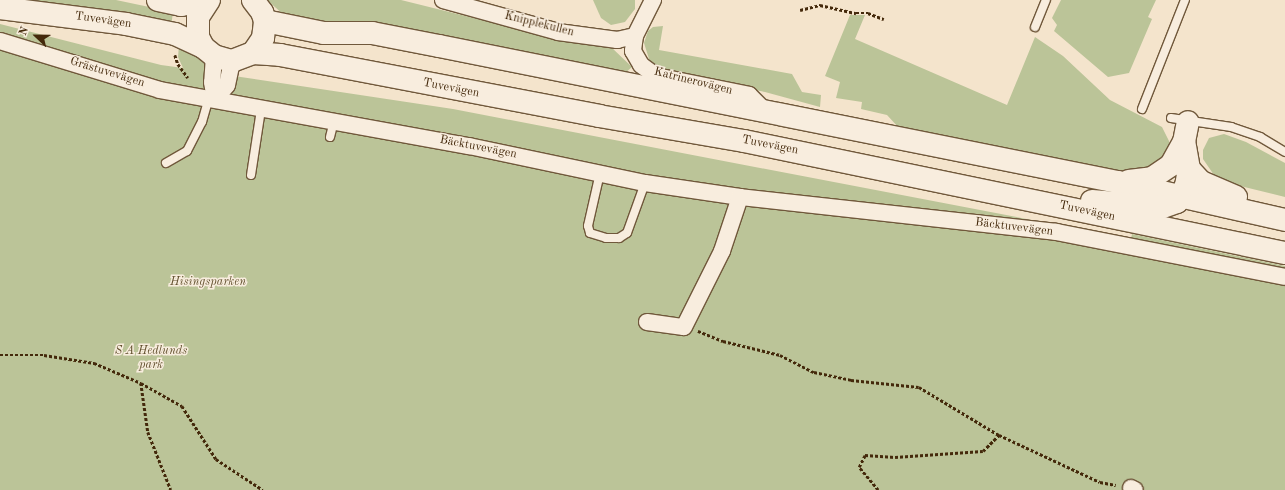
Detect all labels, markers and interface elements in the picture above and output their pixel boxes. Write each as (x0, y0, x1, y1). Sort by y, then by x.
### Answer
street label: Knipplekullen (503, 9, 575, 41)
street label: Tuvevägen (74, 10, 132, 32)
north arrow (16, 16, 56, 56)
text: N (18, 25, 31, 37)
street label: Grästuvevägen (68, 55, 146, 91)
street label: Katrinerovägen (652, 65, 734, 99)
street label: Tuvevägen (422, 76, 480, 102)
street label: Bäcktuvevägen (438, 133, 518, 163)
street label: Tuvevägen (741, 133, 799, 159)
street label: Tuvevägen (1058, 199, 1116, 225)
street label: Bäcktuvevägen (974, 216, 1054, 240)
park label: Hisingsparken (170, 276, 246, 290)
park label: S A Hedlunds park (115, 345, 187, 373)

